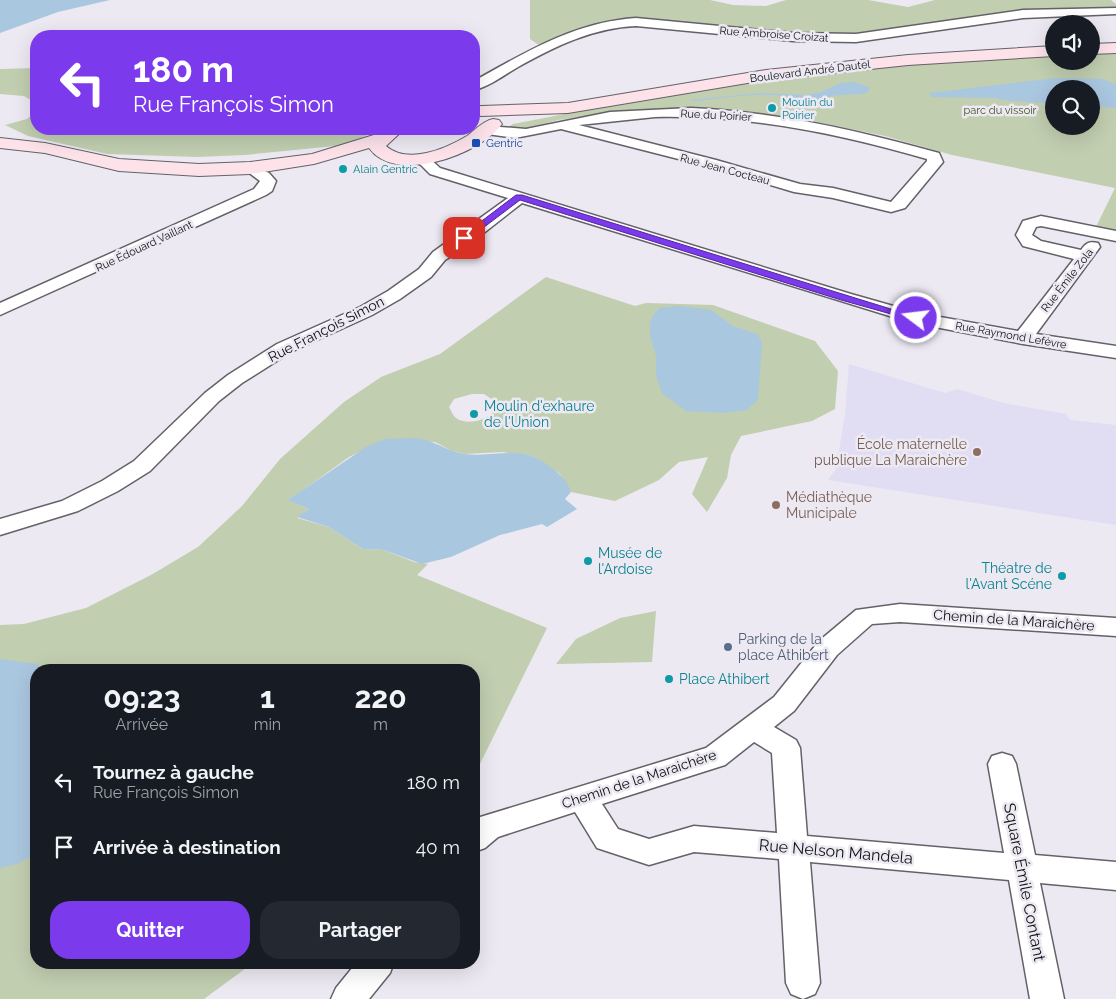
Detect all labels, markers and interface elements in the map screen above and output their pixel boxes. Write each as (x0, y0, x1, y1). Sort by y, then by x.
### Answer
map controls (1045, 15, 1100, 135)
button: sound (1045, 15, 1100, 70)
street label: Rue Ambroise Croizat (719, 24, 829, 45)
text: 180 m (133, 49, 234, 90)
icon: left (50, 50, 115, 115)
street label: Boulevard André Dautel (749, 58, 871, 85)
button: search (1045, 80, 1100, 135)
text: Rue François Simon (133, 91, 334, 117)
place label: Moulin du Poirier (782, 96, 833, 122)
marker: Moulin du Poirier (766, 102, 778, 114)
park label: parc du vissoir (964, 104, 1037, 117)
street label: Rue du Poirier (680, 107, 752, 124)
marker: Gentric (470, 137, 482, 149)
place label: Gentric (486, 137, 523, 150)
street label: Rue Jean Cocteau (679, 151, 771, 188)
marker: Alain Gentric (337, 163, 349, 175)
place label: Alain Gentric (353, 163, 418, 176)
street label: Rue Édouard Vaillant (93, 217, 195, 275)
pin (443, 217, 485, 259)
icon: arrive (450, 224, 478, 252)
street label: Rue Émile Zola (1038, 246, 1096, 314)
position arrow (889, 291, 941, 343)
street label: Rue François Simon (265, 293, 387, 365)
street label: Rue Raymond Lefèvre (954, 319, 1068, 352)
place label: Moulin d'exhaure de l'Union (484, 398, 594, 430)
marker: Moulin d'exhaure de l'Union (468, 408, 480, 420)
place label: École maternelle publique La Maraichère (814, 435, 967, 468)
marker: École maternelle publique La Maraichère (971, 446, 983, 458)
place label: Médiathèque Municipale (786, 489, 872, 521)
marker: Médiathèque Municipale (770, 499, 782, 511)
place label: Musée de l'Ardoise (598, 545, 662, 577)
marker: Musée de l'Ardoise (582, 555, 594, 567)
place label: Théatre de l'Avant Scéne (966, 560, 1052, 592)
marker: Théatre de l'Avant Scéne (1056, 570, 1068, 582)
street label: Chemin de la Maraichère (933, 606, 1095, 634)
place label: Parking de la place Athibert (738, 631, 829, 663)
marker: Parking de la place Athibert (722, 641, 734, 653)
place label: Place Athibert (679, 671, 770, 687)
marker: Place Athibert (663, 673, 675, 685)
text: 09:23 (103, 680, 180, 715)
text: 1 (260, 680, 275, 715)
text: 220 (354, 680, 407, 715)
text: Arrivée (116, 715, 168, 734)
text: min (254, 715, 281, 734)
text: m (373, 715, 388, 734)
street label: Chemin de la Maraichère (560, 746, 718, 812)
text: Tournez à gauche (93, 761, 254, 783)
icon: left (50, 768, 78, 796)
text: 180 m (407, 771, 460, 793)
text: Rue François Simon (93, 783, 239, 802)
street label: Square Émile Contant (1000, 801, 1050, 963)
icon: arrive (50, 833, 78, 861)
street label: Rue Nelson Mandela (758, 835, 914, 868)
text: Arrivée à destination (93, 836, 281, 858)
text: 40 m (416, 836, 460, 858)
button: Quitter (50, 901, 250, 959)
button: Partager (260, 901, 460, 959)

